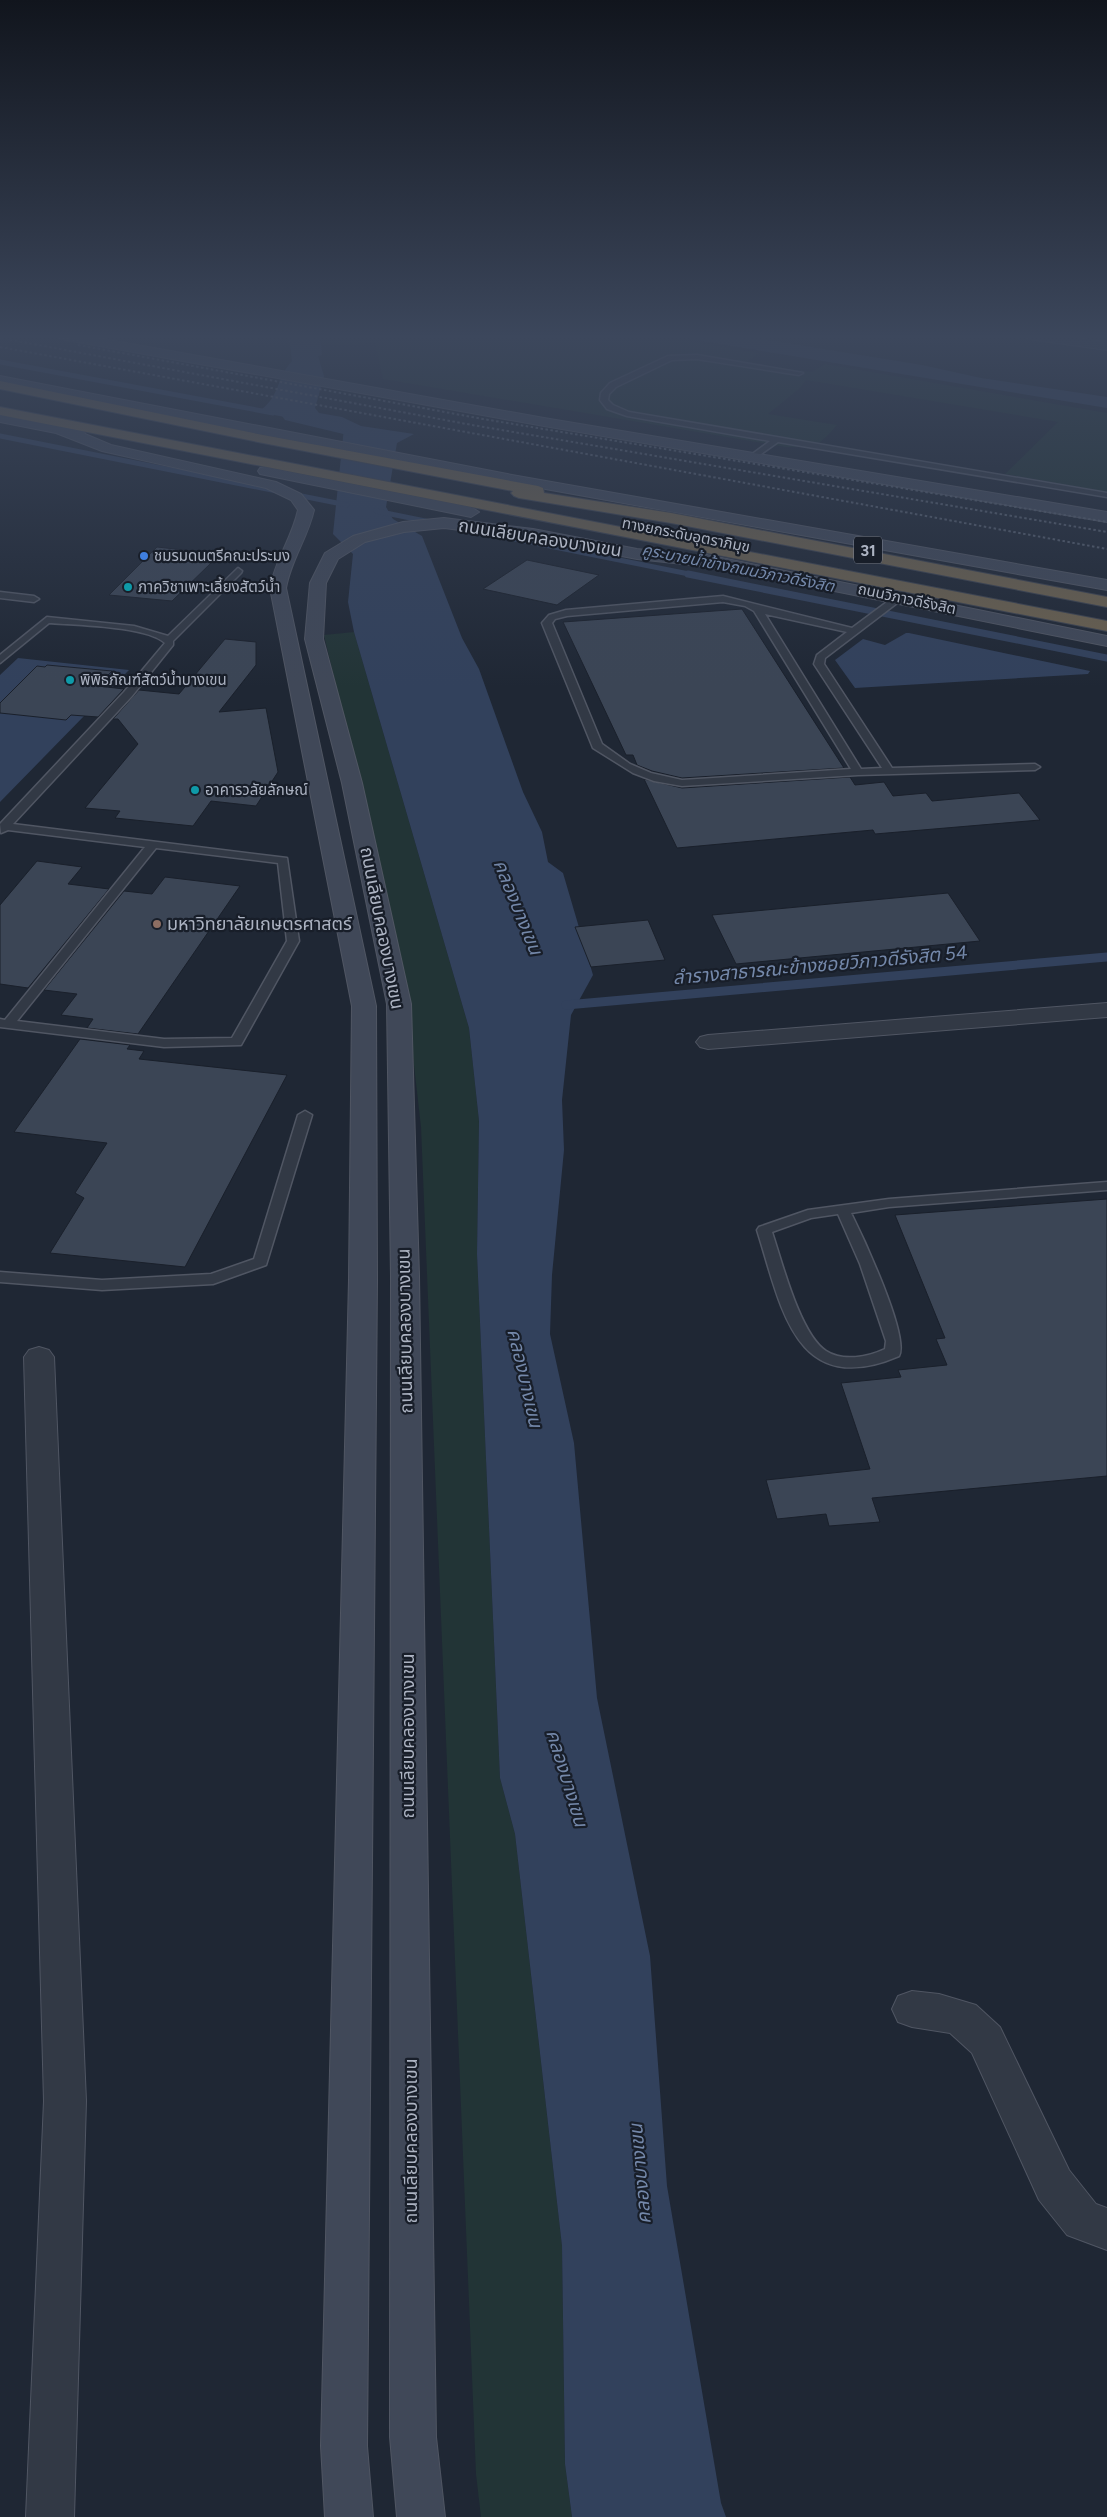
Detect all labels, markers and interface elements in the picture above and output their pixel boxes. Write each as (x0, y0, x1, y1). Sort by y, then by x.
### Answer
street label: ถนนเลียบคลองบางเขน (457, 514, 623, 562)
street label: ทางยกระดับอุตราภิมุข (621, 514, 751, 556)
road number: 31 (854, 536, 882, 564)
water label: คูระบายน้ำข้างถนนวิภาวดีรังสิต (640, 538, 837, 597)
place label: ชมรมดนตรีคณะประมง (154, 547, 290, 565)
marker: ชมรมดนตรีคณะประมง (138, 550, 150, 562)
place label: ภาควิชาเพาะเลี้ยงสัตว์น้ำ (138, 576, 280, 596)
street label: ถนนวิภาวดีรังสิต (856, 580, 958, 618)
marker: ภาควิชาเพาะเลี้ยงสัตว์น้ำ (122, 581, 134, 593)
place label: พิพิธภัณฑ์สัตว์น้ำบางเขน (80, 669, 227, 689)
marker: พิพิธภัณฑ์สัตว์น้ำบางเขน (64, 674, 76, 686)
place label: อาคารวลัยลักษณ์ (205, 781, 308, 799)
marker: อาคารวลัยลักษณ์ (189, 784, 201, 796)
street label: ถนนเลียบคลองบางเขน (355, 845, 409, 1011)
water label: คลองบางเขน (489, 856, 548, 959)
place label: มหาวิทยาลัยเกษตรศาสตร์ (167, 913, 353, 935)
marker: มหาวิทยาลัยเกษตรศาสตร์ (151, 918, 163, 930)
water label: ลำรางสาธารณะข้างซอยวิภาวดีรังสิต 54 (672, 941, 969, 989)
street label: ถนนเลียบคลองบางเขน (393, 1248, 417, 1414)
water label: คลองบางเขน (502, 1326, 548, 1431)
street label: ถนนเลียบคลองบางเขน (397, 1653, 419, 1819)
water label: คลองบางเขน (541, 1727, 593, 1831)
street label: ถนนเลียบคลองบางเขน (400, 2058, 422, 2224)
water label: คลองบางเขน (624, 2122, 656, 2225)

